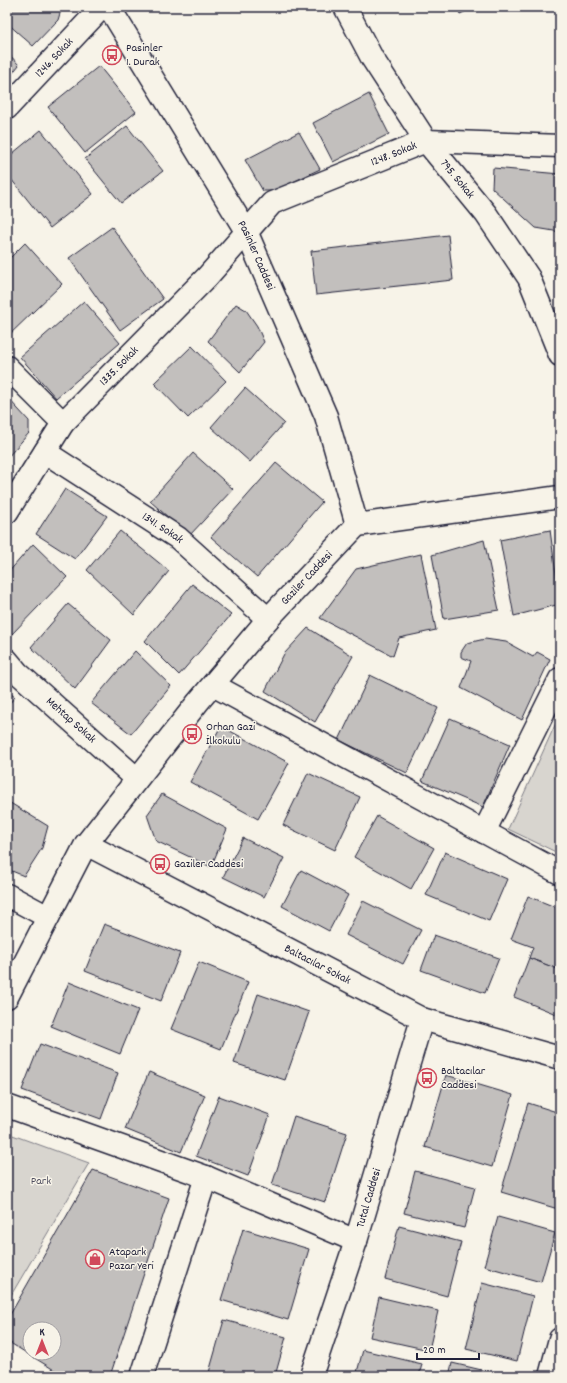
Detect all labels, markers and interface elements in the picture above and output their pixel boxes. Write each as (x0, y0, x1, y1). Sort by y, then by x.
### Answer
street label: 1246. Sokak (31, 34, 78, 82)
place label: Pasinler 1. Durak (126, 40, 163, 71)
bus stop icon: Pasinler 1. Durak (101, 44, 123, 66)
street label: 1248. Sokak (368, 137, 420, 171)
street label: 795. Sokak (436, 156, 479, 203)
street label: Pasinler Caddesi (233, 217, 279, 293)
street label: 1335. Sokak (96, 342, 143, 390)
street label: 1341. Sokak (138, 508, 187, 548)
street label: Gaziler Caddesi (277, 547, 337, 609)
street label: Mehtap Sokak (42, 693, 100, 747)
place label: Orhan Gazi İlkokulu (206, 719, 255, 750)
bus stop icon: Orhan Gazi İlkokulu (181, 723, 203, 745)
bus stop icon: Gaziler Caddesi (149, 853, 171, 875)
place label: Gaziler Caddesi (174, 856, 243, 873)
street label: Baltacılar Sokak (281, 940, 354, 989)
place label: Baltacılar Caddesi (441, 1063, 486, 1094)
bus stop icon: Baltacılar Caddesi (416, 1067, 438, 1089)
street label: Tutal Caddesi (352, 1166, 386, 1230)
park label: Park (31, 1173, 51, 1190)
place label: Atapark Pazar Yeri (109, 1244, 154, 1275)
shop icon: Atapark Pazar Yeri (84, 1248, 106, 1270)
north arrow (22, 1321, 62, 1361)
text: K (39, 1325, 45, 1341)
scale bar (417, 1335, 479, 1361)
text: 20 m (423, 1342, 446, 1359)

